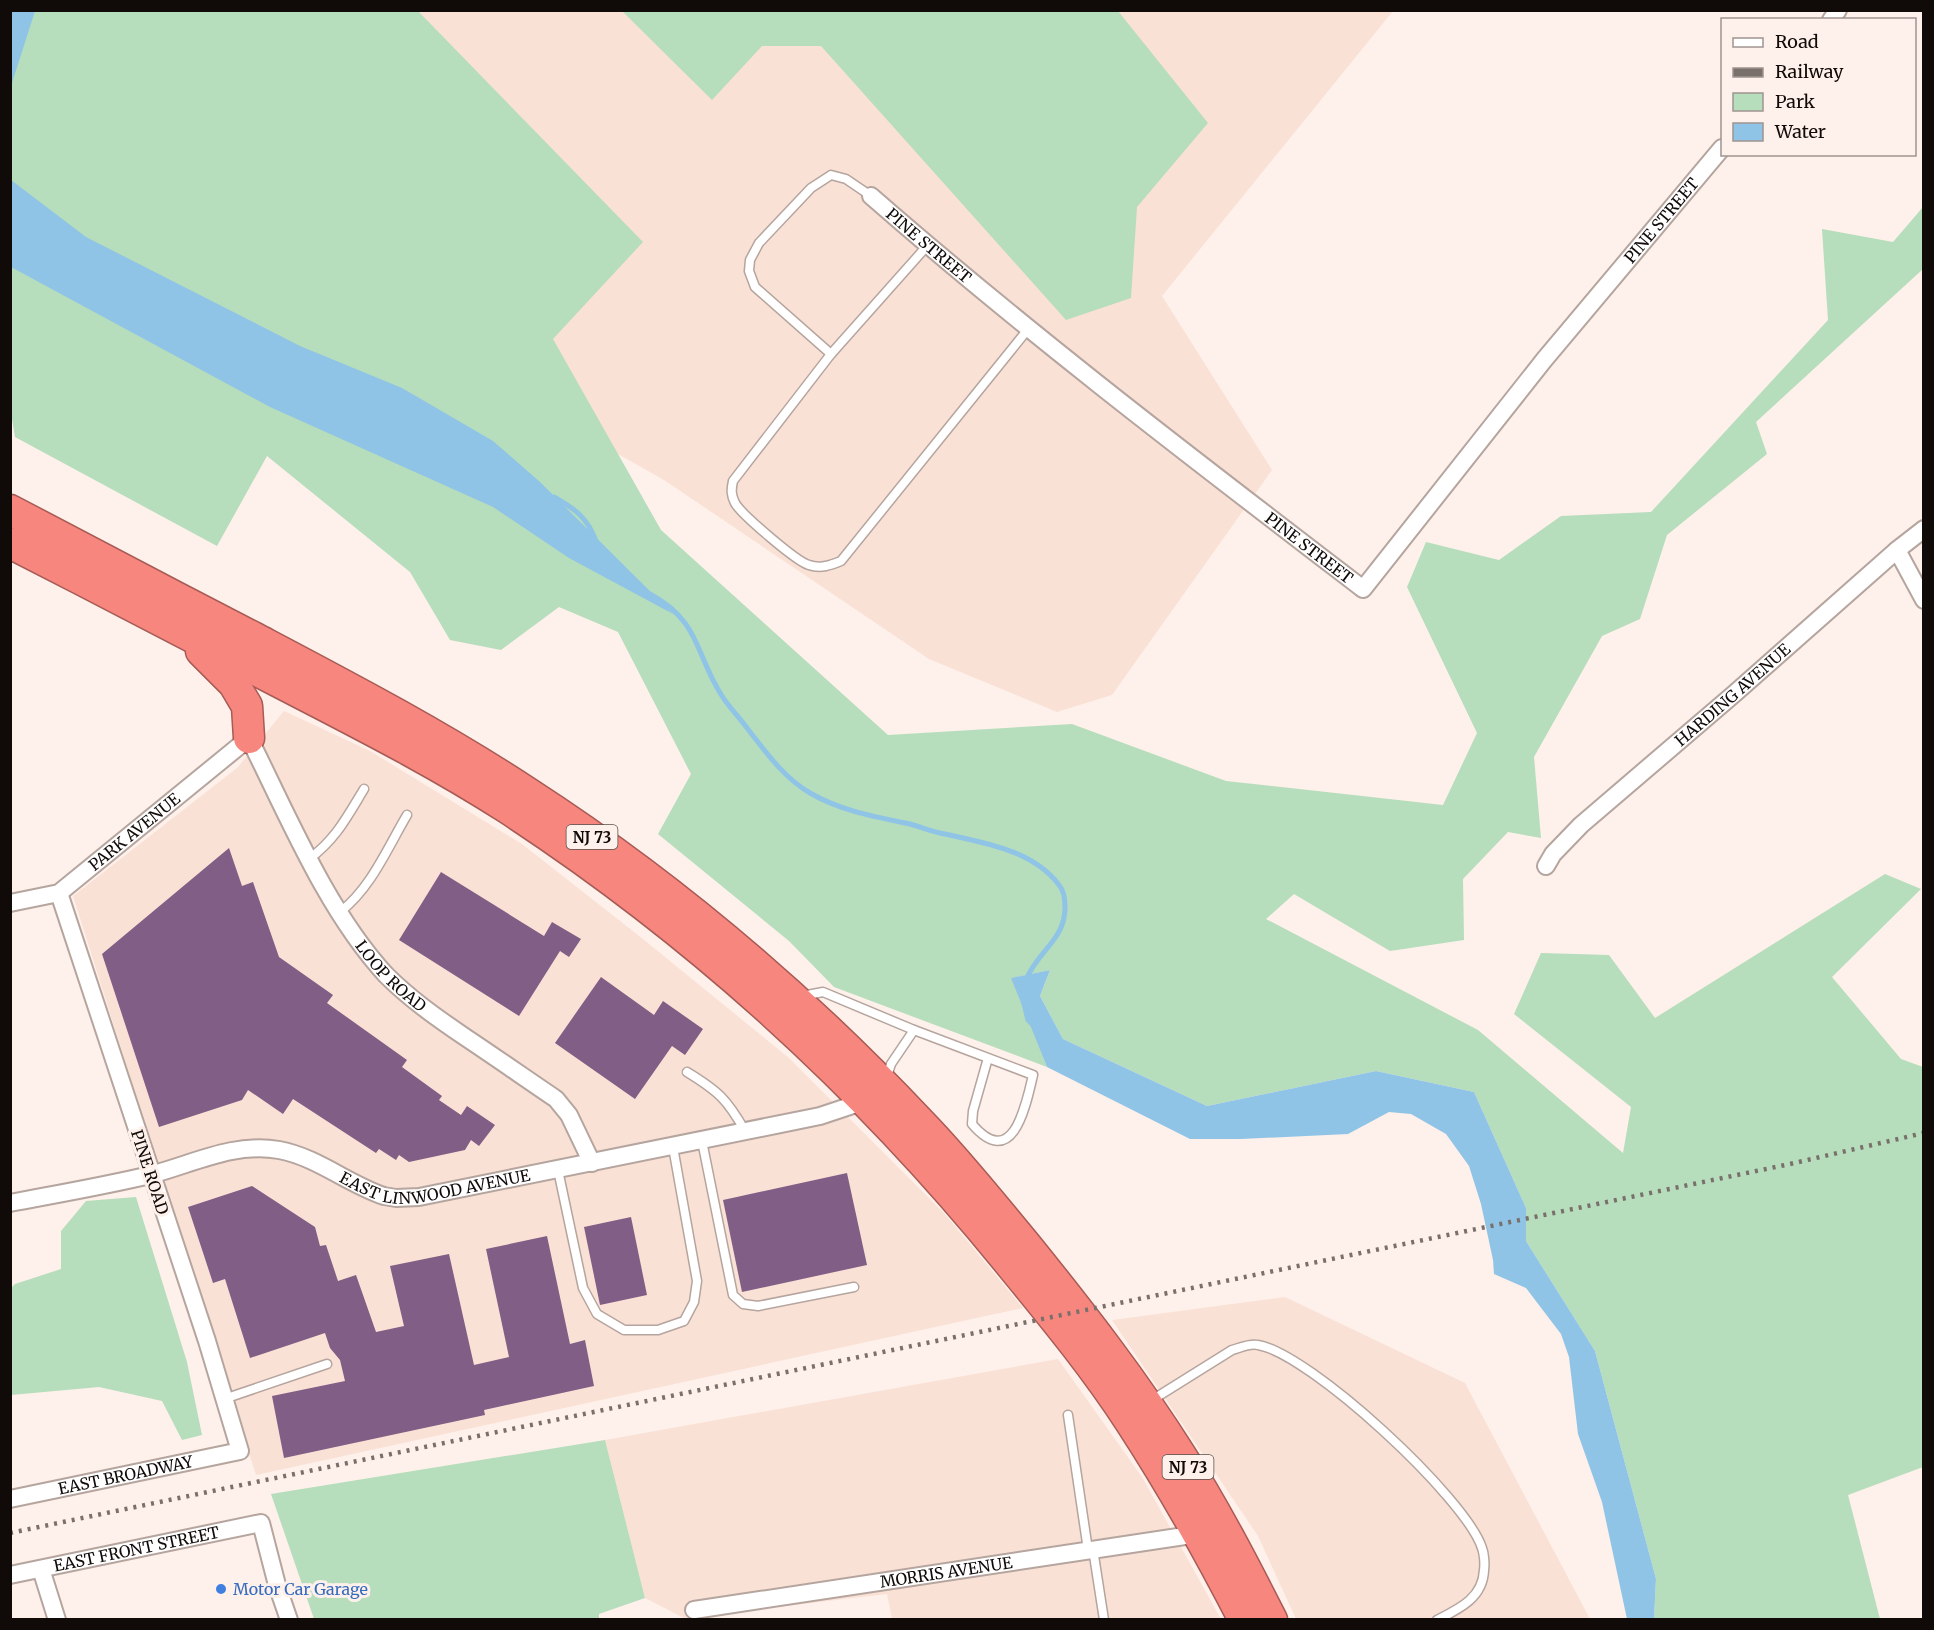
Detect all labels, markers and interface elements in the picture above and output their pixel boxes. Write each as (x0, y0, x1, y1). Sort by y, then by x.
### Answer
legend (1721, 18, 1916, 156)
text: Road (1775, 30, 1819, 53)
text: Railway (1775, 60, 1844, 83)
text: Park (1775, 90, 1816, 113)
text: Water (1774, 120, 1826, 143)
street label: PINE STREET (1620, 174, 1703, 267)
street label: PINE STREET (882, 204, 975, 287)
street label: PINE STREET (1261, 508, 1357, 588)
street label: HARDING AVENUE (1671, 639, 1795, 750)
street label: PARK AVENUE (84, 788, 185, 875)
road number: NJ 73 (566, 825, 618, 849)
street label: LOOP ROAD (351, 936, 430, 1016)
street label: PINE ROAD (127, 1127, 173, 1217)
street label: EAST LINWOOD AVENUE (338, 1163, 534, 1183)
text: EAST LINWOOD AVENUE (336, 1165, 533, 1208)
street label: EAST BROADWAY (56, 1451, 195, 1499)
road number: NJ 73 (1162, 1455, 1214, 1479)
street label: EAST FRONT STREET (52, 1522, 221, 1576)
street label: MORRIS AVENUE (879, 1552, 1015, 1592)
place label: Motor Car Garage (233, 1579, 368, 1599)
marker: Motor Car Garage (214, 1582, 228, 1596)

